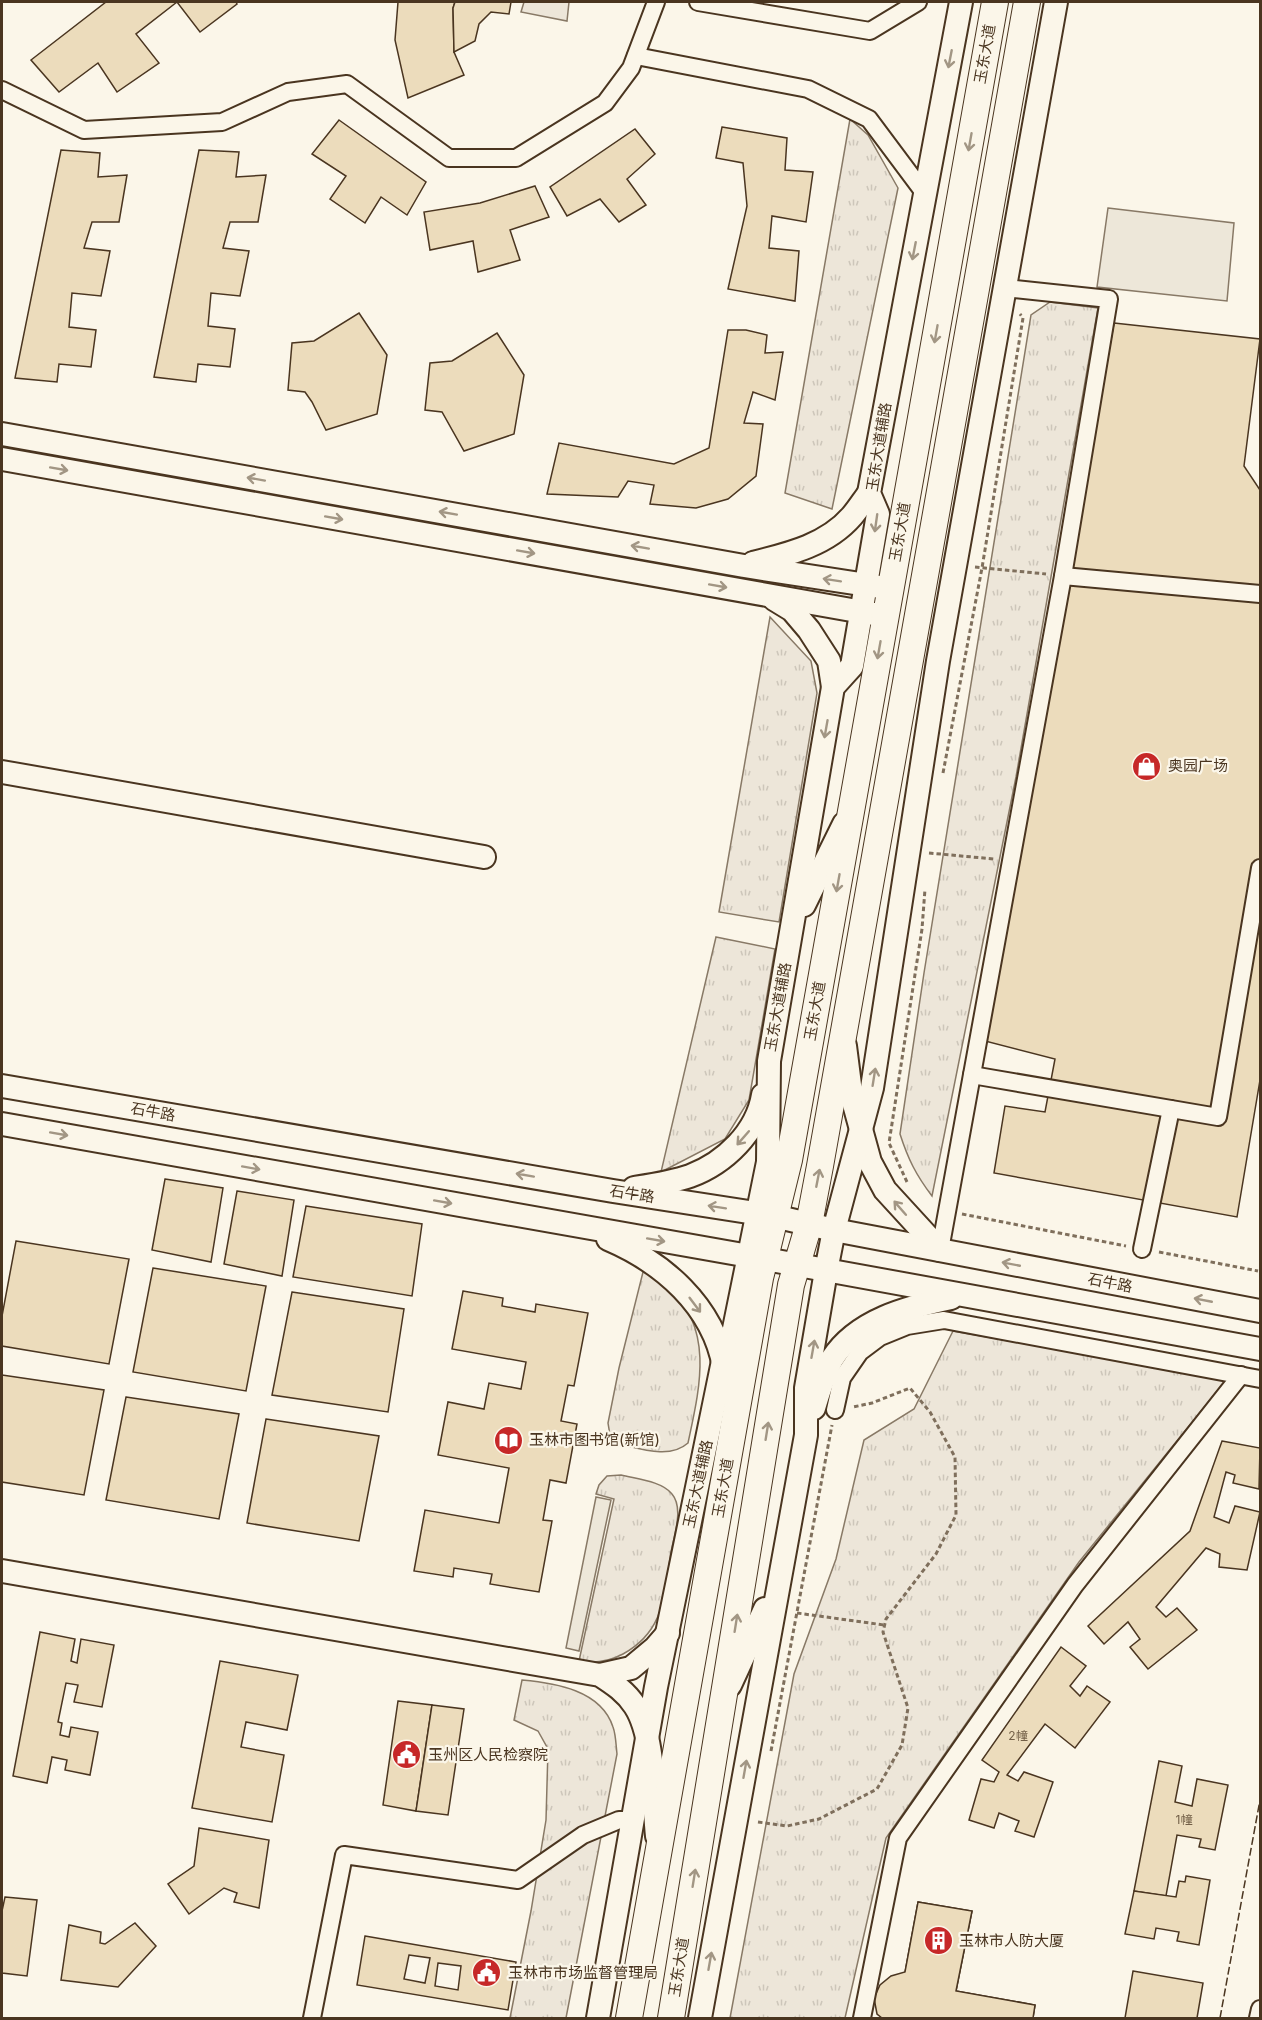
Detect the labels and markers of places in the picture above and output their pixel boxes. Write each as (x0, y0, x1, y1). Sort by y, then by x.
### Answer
shop icon: 奥园广场 (1131, 750, 1163, 782)
place label: 奥园广场 (1168, 756, 1228, 775)
library icon: 玉林市图书馆(新馆) (492, 1424, 524, 1456)
place label: 玉林市图书馆(新馆) (529, 1430, 660, 1449)
public building icon: 玉州区人民检察院 (391, 1739, 423, 1771)
place label: 玉州区人民检察院 (428, 1745, 548, 1764)
building icon: 玉林市人防大厦 (922, 1925, 954, 1957)
place label: 玉林市人防大厦 (959, 1931, 1064, 1950)
public building icon: 玉林市市场监督管理局 (471, 1957, 503, 1989)
place label: 玉林市市场监督管理局 (508, 1963, 658, 1982)

